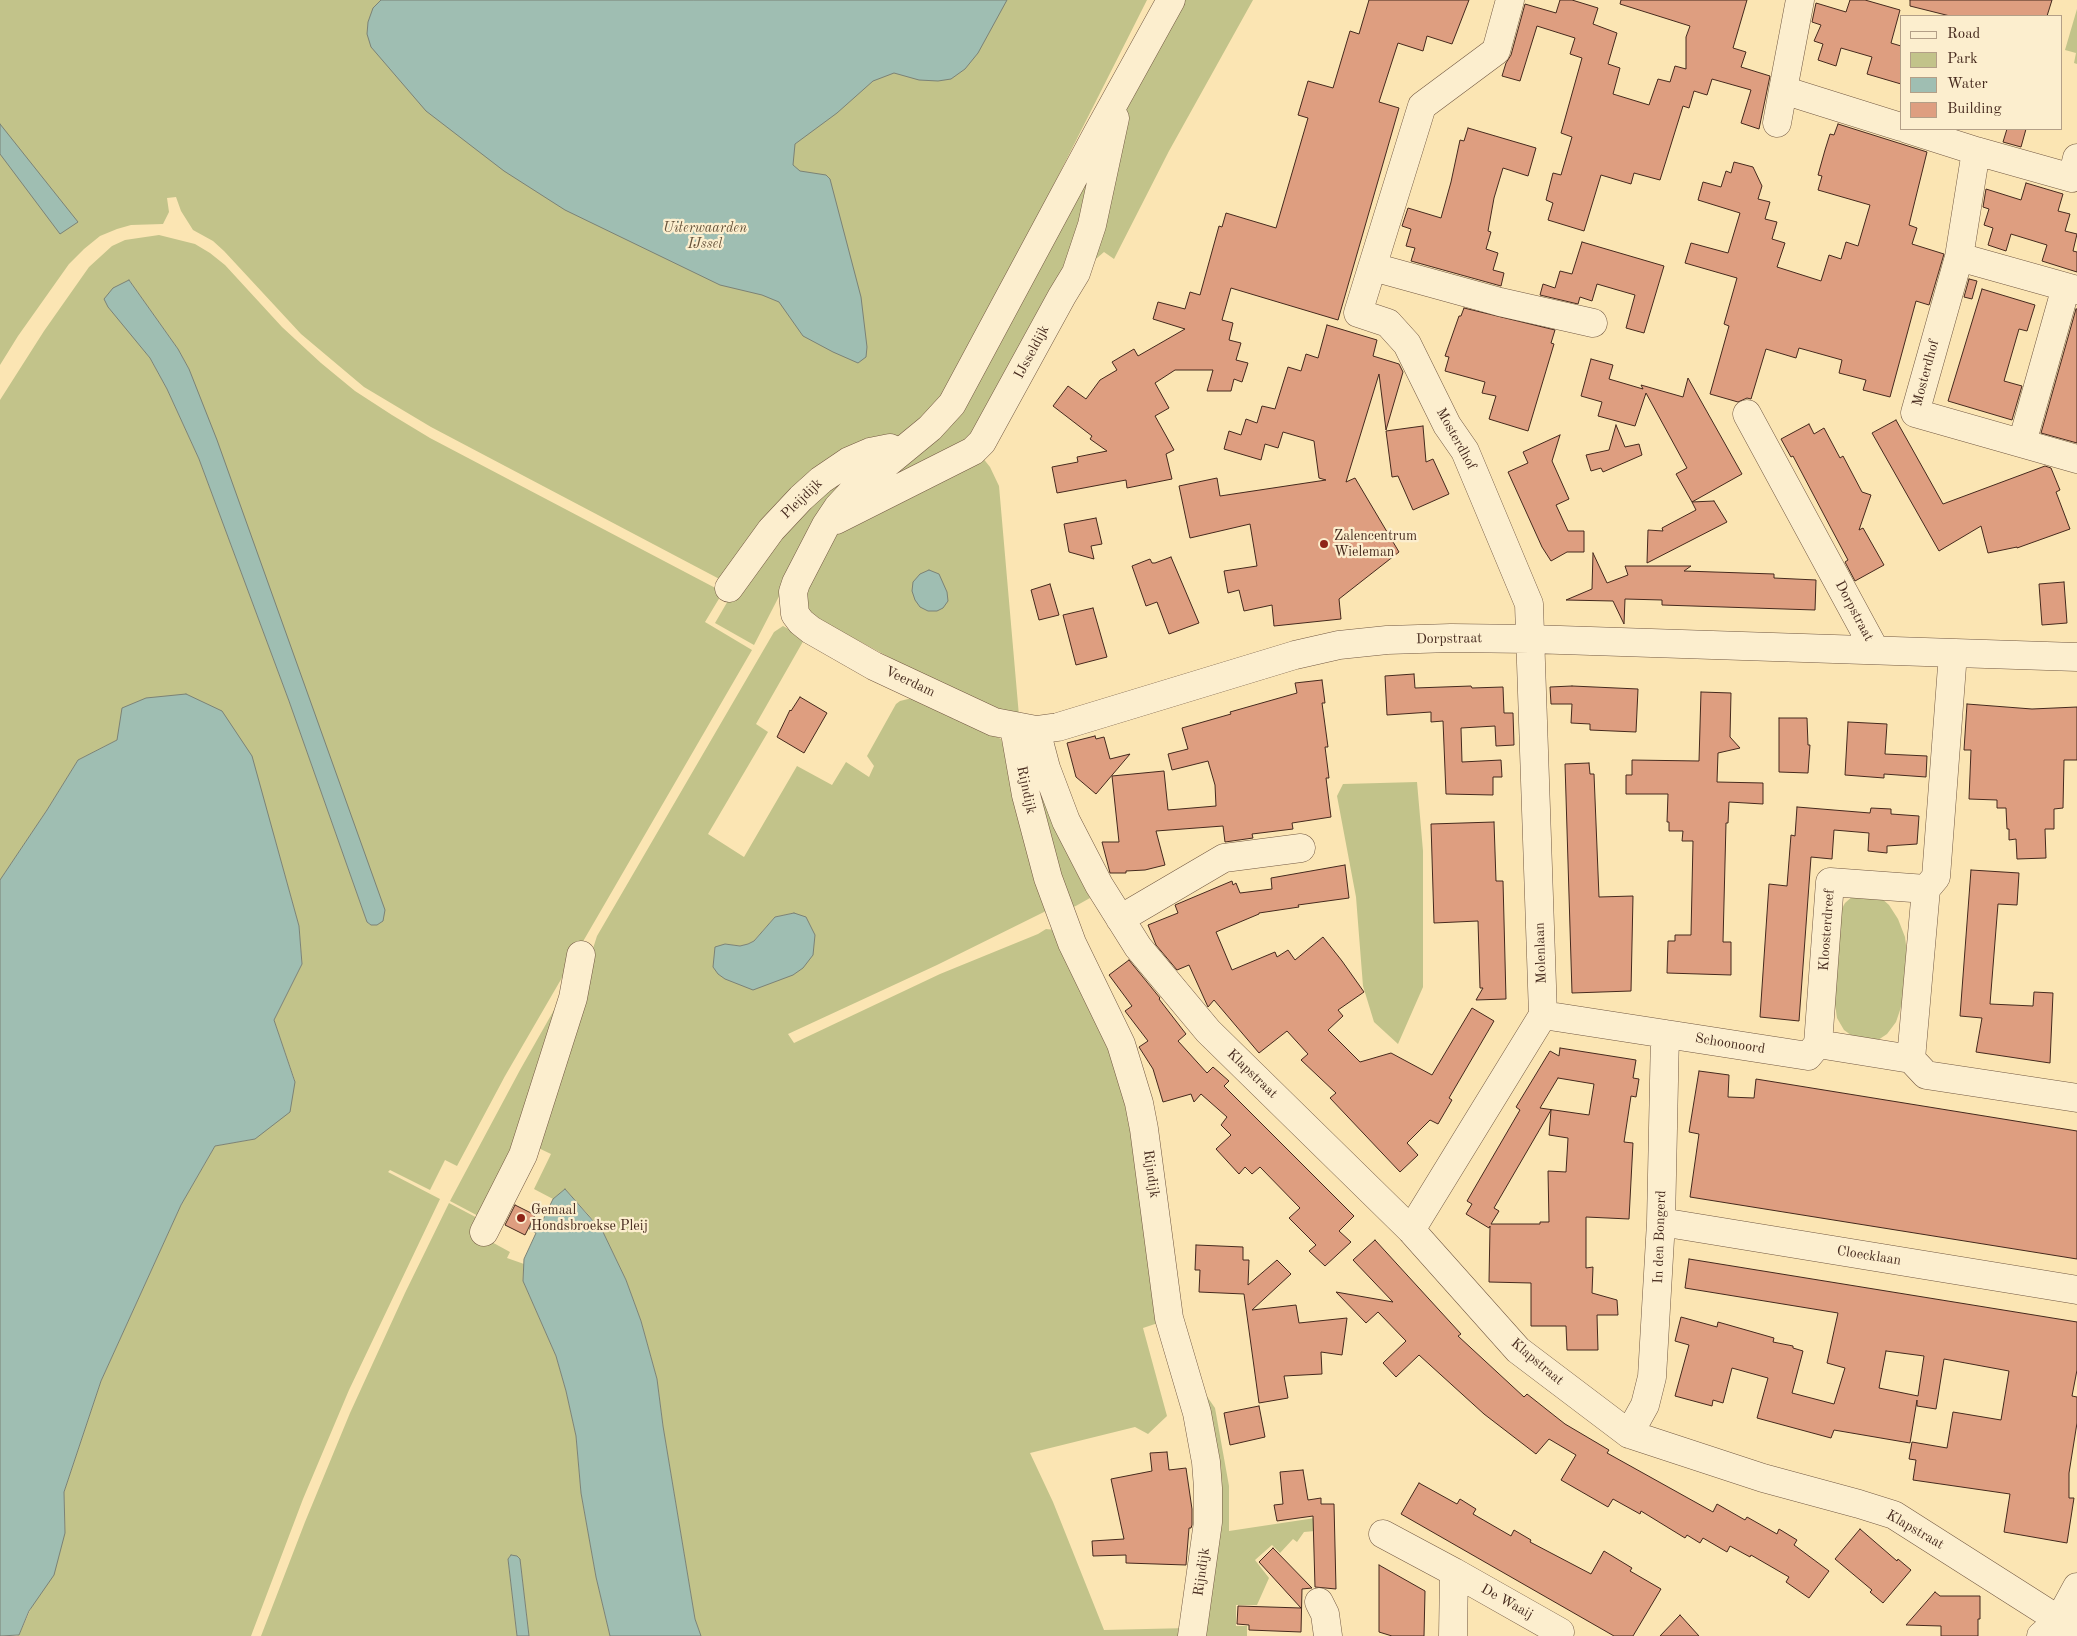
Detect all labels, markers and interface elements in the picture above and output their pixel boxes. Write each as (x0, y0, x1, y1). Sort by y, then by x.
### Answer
legend (1900, 15, 2062, 130)
text: Road (1947, 27, 1980, 42)
text: Park (1947, 52, 1978, 67)
text: Water (1947, 77, 1988, 92)
text: Building (1947, 102, 2002, 117)
park label: Uiterwaarden IJssel (663, 220, 747, 252)
street label: IJsseldijk (1011, 322, 1053, 382)
street label: Mosterdhof (1909, 338, 1943, 408)
street label: Mosterdhof (1432, 405, 1480, 473)
street label: Pleijdijk (778, 475, 826, 523)
place label: Zalencentrum Wieleman (1334, 528, 1417, 560)
marker: Zalencentrum Wieleman (1318, 538, 1330, 550)
street label: Dorpstraat (1831, 578, 1877, 644)
street label: Dorpstraat (1416, 630, 1482, 648)
street label: Veerdam (882, 663, 938, 701)
street label: Rijndijk (1013, 764, 1039, 816)
street label: Kloosterdreef (1816, 889, 1838, 971)
street label: Molenlaan (1532, 922, 1550, 984)
street label: Schoonoord (1694, 1030, 1766, 1058)
street label: Klapstraat (1223, 1046, 1281, 1102)
street label: Rijndijk (1139, 1149, 1163, 1199)
street label: In den Bongerd (1650, 1190, 1670, 1284)
place label: Gemaal Hondsbroekse Pleij (531, 1202, 648, 1234)
marker: Gemaal Hondsbroekse Pleij (515, 1212, 527, 1224)
street label: Cloecklaan (1836, 1243, 1902, 1269)
street label: Klapstraat (1507, 1335, 1567, 1389)
street label: Klapstraat (1883, 1507, 1947, 1553)
street label: Rijndijk (1190, 1547, 1214, 1597)
street label: De Waaij (1478, 1581, 1536, 1623)

